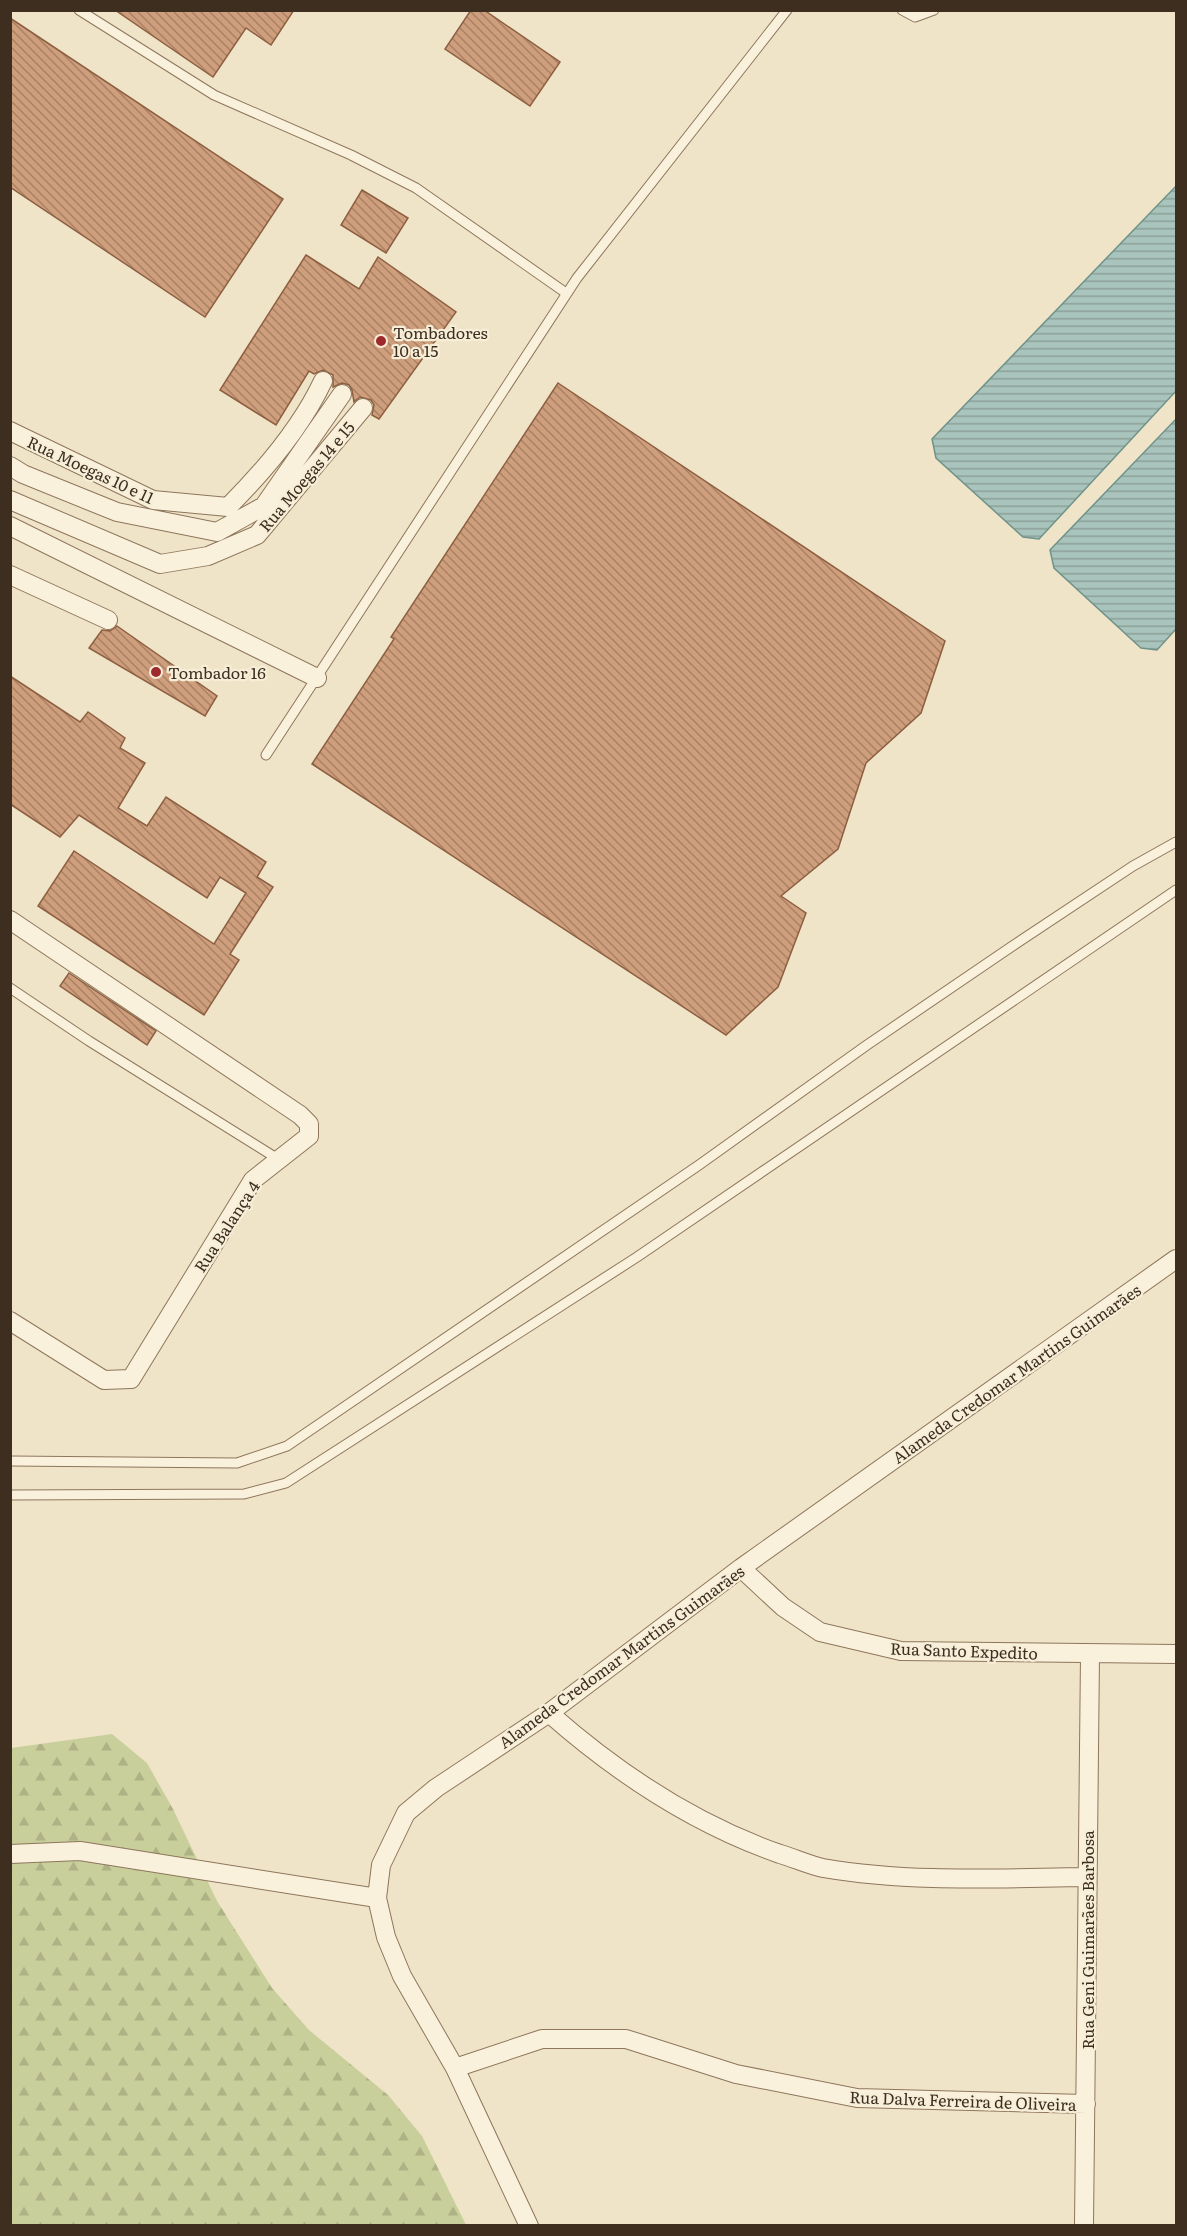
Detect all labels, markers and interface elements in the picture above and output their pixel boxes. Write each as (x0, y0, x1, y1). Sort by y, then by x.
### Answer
place label: Tombadores 10 a 15 (393, 320, 488, 362)
marker: Tombadores 10 a 15 (374, 334, 388, 348)
street label: Rua Moegas 14 e 15 (252, 415, 360, 537)
street label: Rua Moegas 10 e 11 (24, 429, 159, 509)
place label: Tombador 16 (168, 660, 266, 684)
marker: Tombador 16 (149, 665, 163, 679)
street label: Rua Balança 4 (187, 1175, 265, 1277)
street label: Alameda Credomar Martins Guimarães (887, 1278, 1145, 1468)
street label: Alameda Credomar Martins Guimarães (493, 1559, 749, 1753)
street label: Rua Santo Expedito (890, 1635, 1038, 1665)
street label: Rua Geni Guimarães Barbosa (1075, 1830, 1099, 2050)
street label: Rua Dalva Ferreira de Oliveira (849, 2084, 1077, 2116)

